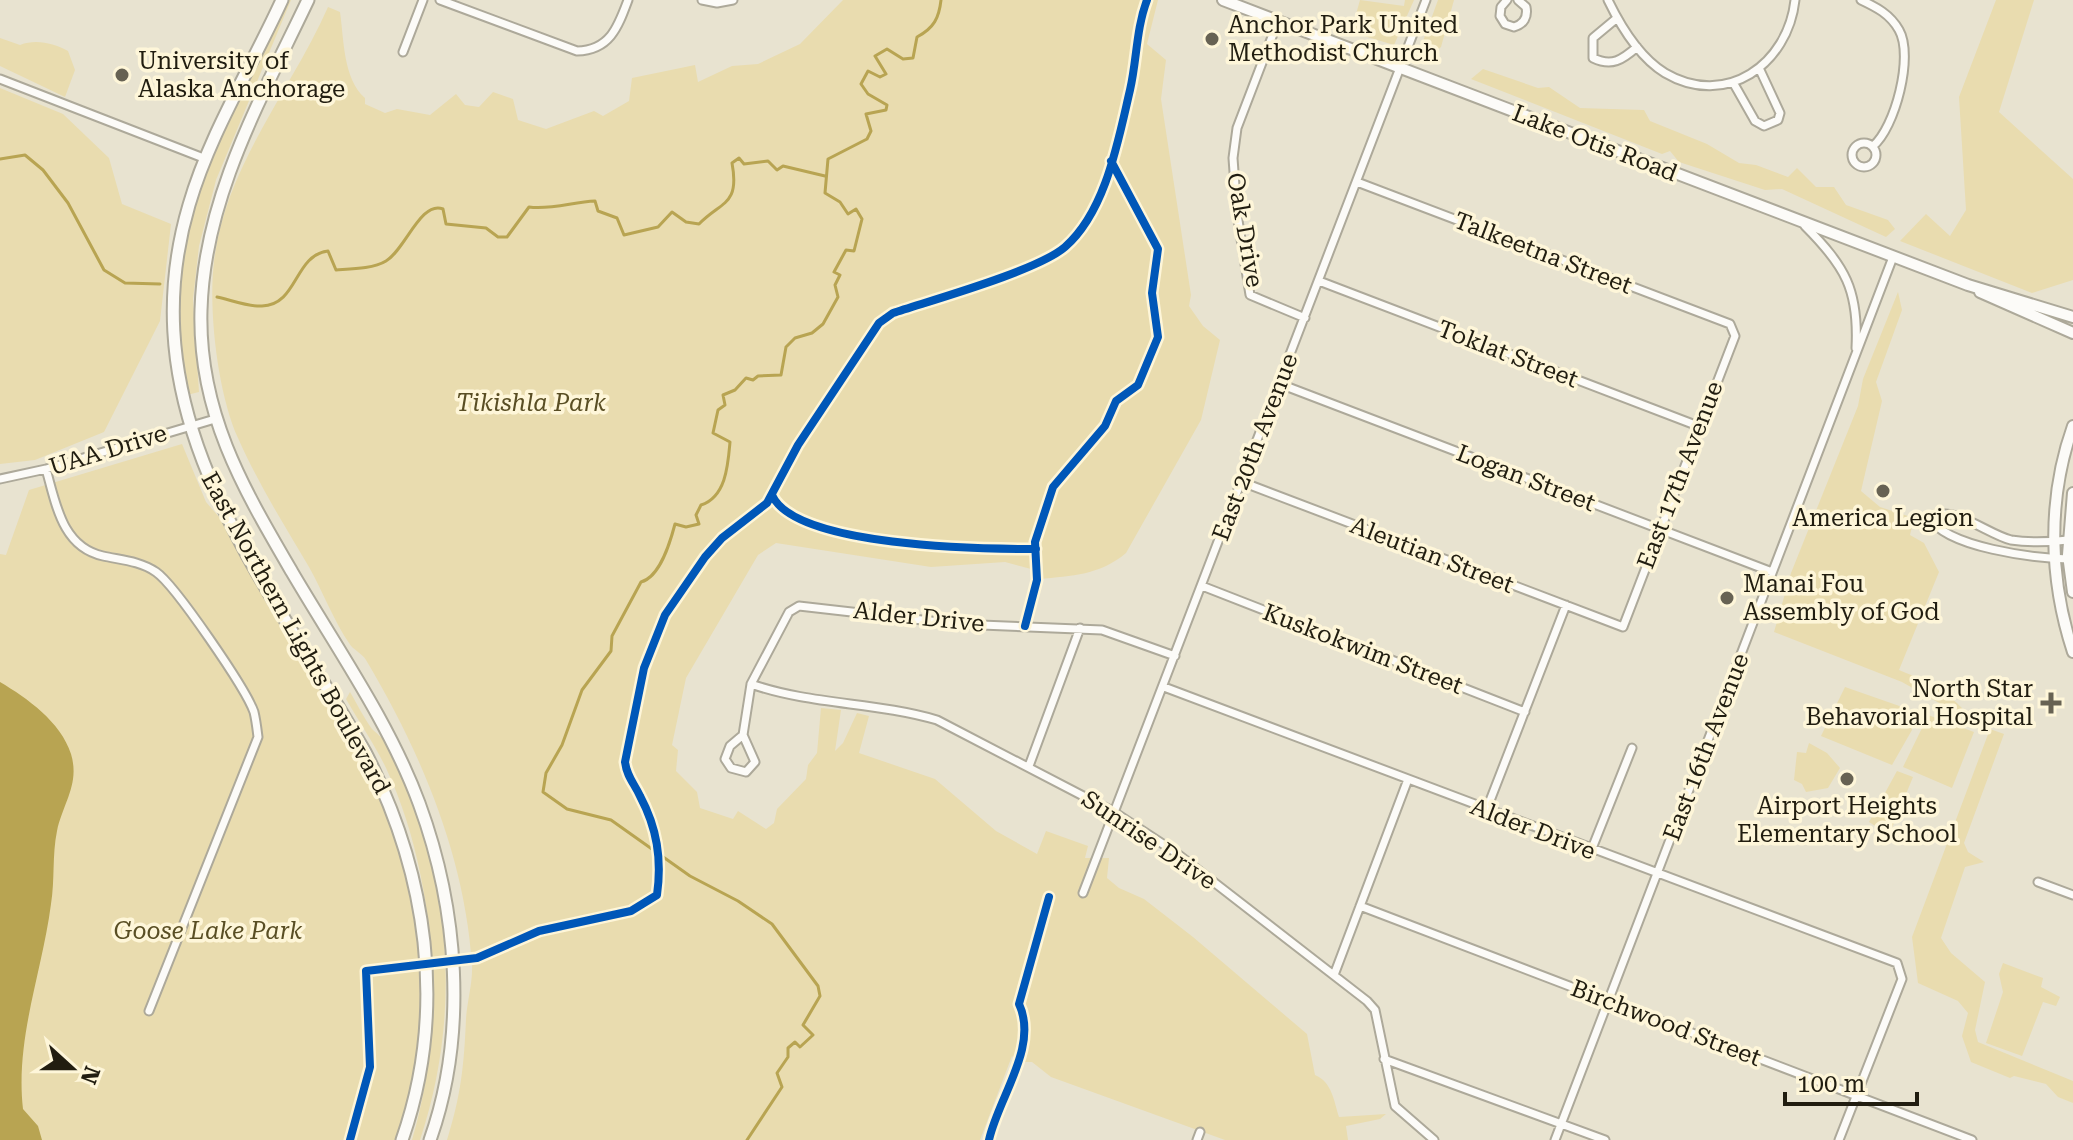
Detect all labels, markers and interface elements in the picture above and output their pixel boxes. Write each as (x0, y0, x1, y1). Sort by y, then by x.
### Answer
place label: Anchor Park United Methodist Church (1228, 11, 1458, 67)
marker: Anchor Park United Methodist Church (1203, 30, 1221, 48)
place label: University of Alaska Anchorage (138, 47, 345, 103)
marker: University of Alaska Anchorage (113, 66, 131, 84)
street label: Lake Otis Road (1509, 99, 1681, 187)
street label: Oak Drive (1221, 170, 1269, 290)
street label: Talkeetna Street (1450, 206, 1636, 300)
street label: Toklat Street (1434, 314, 1582, 394)
street label: East 20th Avenue (1206, 349, 1304, 545)
street label: East 17th Avenue (1631, 377, 1729, 573)
park label: Tikishla Park (456, 389, 606, 417)
street label: UAA Drive (46, 419, 170, 481)
street label: Logan Street (1453, 439, 1599, 517)
street label: East Northern Lights Boulevard (196, 467, 396, 799)
marker: America Legion (1874, 482, 1892, 500)
place label: America Legion (1792, 504, 1974, 532)
street label: Aleutian Street (1346, 511, 1518, 599)
place label: Manai Fou Assembly of God (1743, 570, 1940, 626)
marker: Manai Fou Assembly of God (1718, 589, 1736, 607)
street label: Alder Drive (852, 596, 986, 638)
street label: Kuskokwim Street (1259, 598, 1467, 700)
street label: East 16th Avenue (1657, 649, 1755, 845)
place label: North Star Behavorial Hospital (1805, 675, 2033, 731)
marker: North Star Behavorial Hospital (2040, 692, 2062, 714)
marker: Airport Heights Elementary School (1838, 770, 1856, 788)
street label: Sunrise Drive (1076, 785, 1222, 895)
street label: Alder Drive (1466, 792, 1600, 866)
place label: Airport Heights Elementary School (1737, 792, 1957, 848)
park label: Goose Lake Park (114, 917, 302, 945)
street label: Birchwood Street (1567, 974, 1765, 1072)
north arrow (32, 1028, 112, 1108)
scale bar (1785, 1056, 1917, 1106)
text: N (75, 1063, 105, 1087)
text: 100 m (1797, 1070, 1865, 1098)

